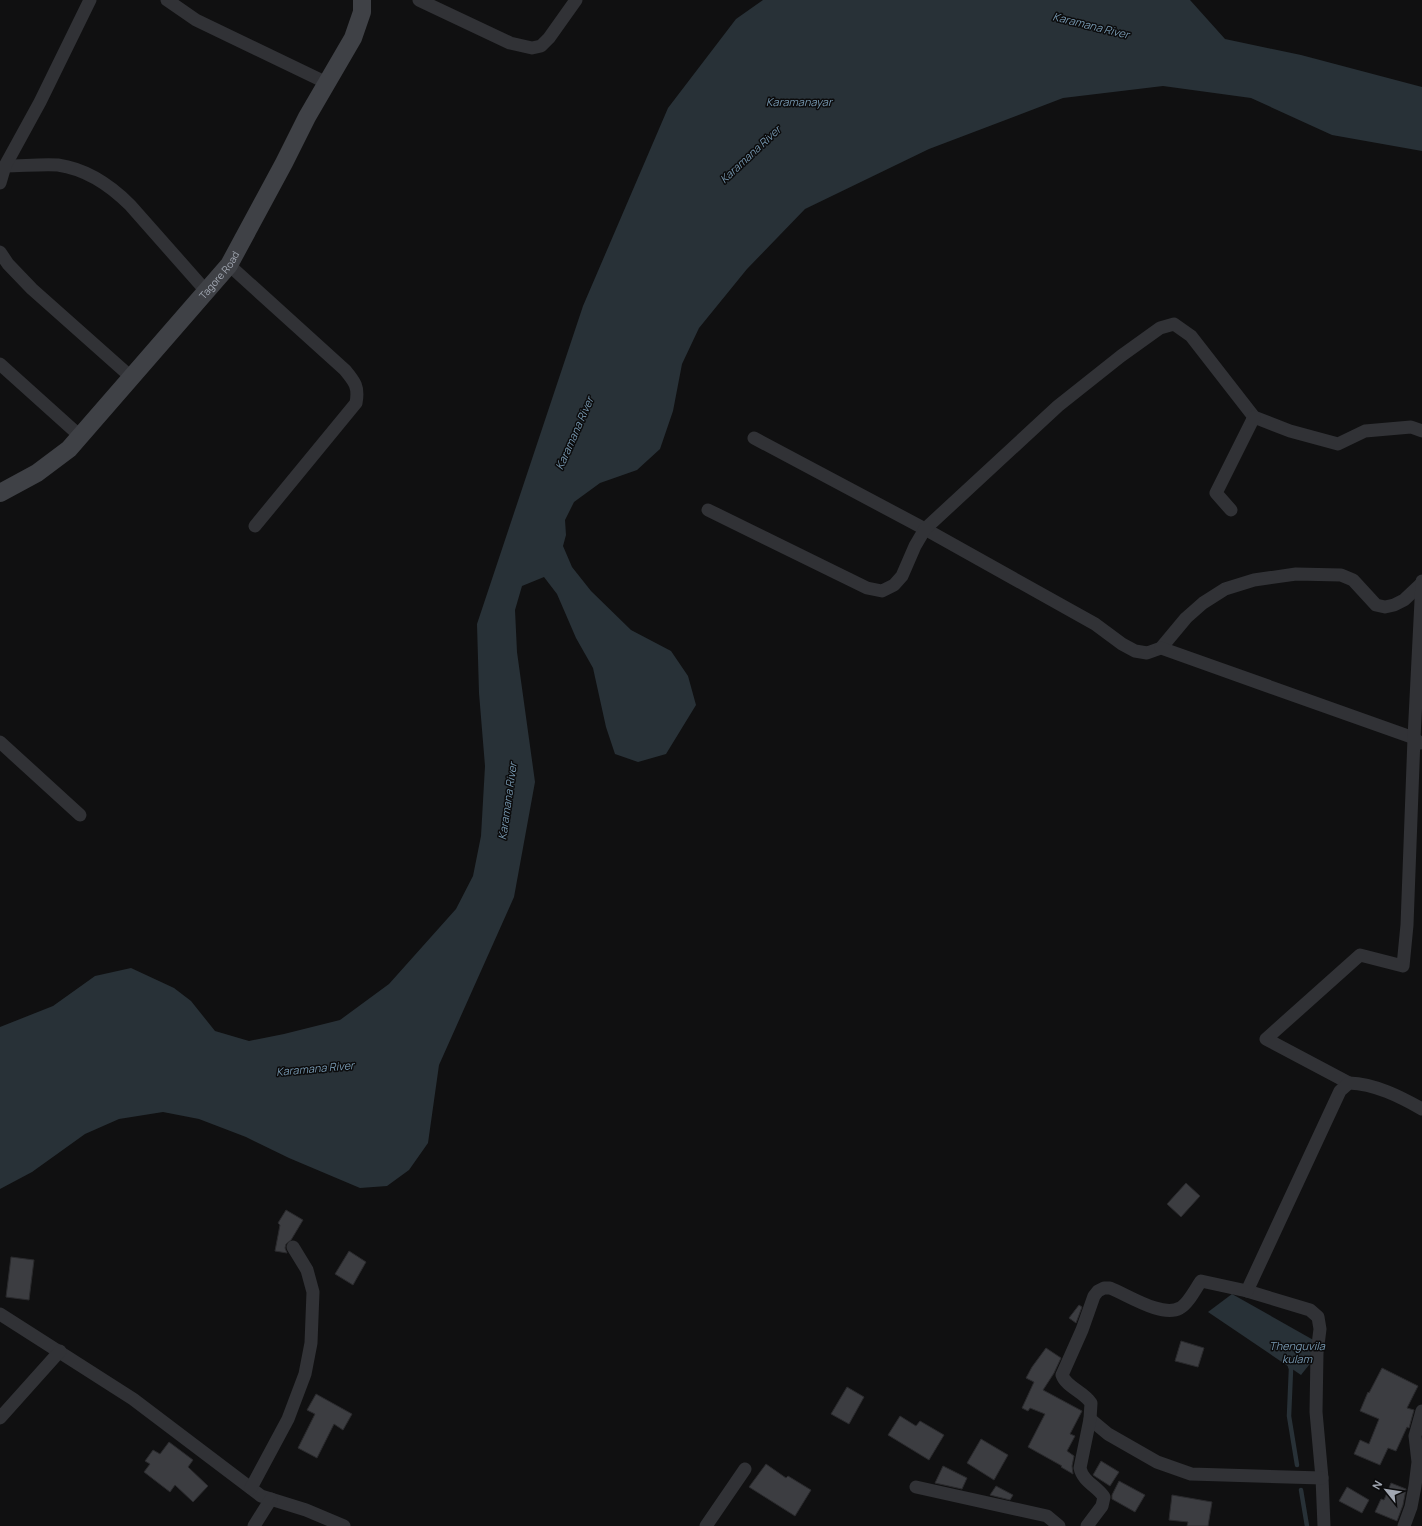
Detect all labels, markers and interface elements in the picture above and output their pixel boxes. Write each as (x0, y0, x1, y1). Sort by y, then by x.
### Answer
water label: Karamana River (1051, 8, 1133, 42)
water label: Karamanayar (766, 94, 834, 109)
water label: Karamana River (716, 121, 785, 186)
street label: Tagore Road (196, 248, 242, 302)
water label: Karamana River (551, 392, 598, 472)
water label: Karamana River (494, 759, 520, 841)
water label: Karamana River (275, 1057, 357, 1079)
water label: Thenguvila kulam (1269, 1338, 1326, 1366)
north arrow (1366, 1470, 1406, 1510)
text: N (1368, 1477, 1385, 1492)

